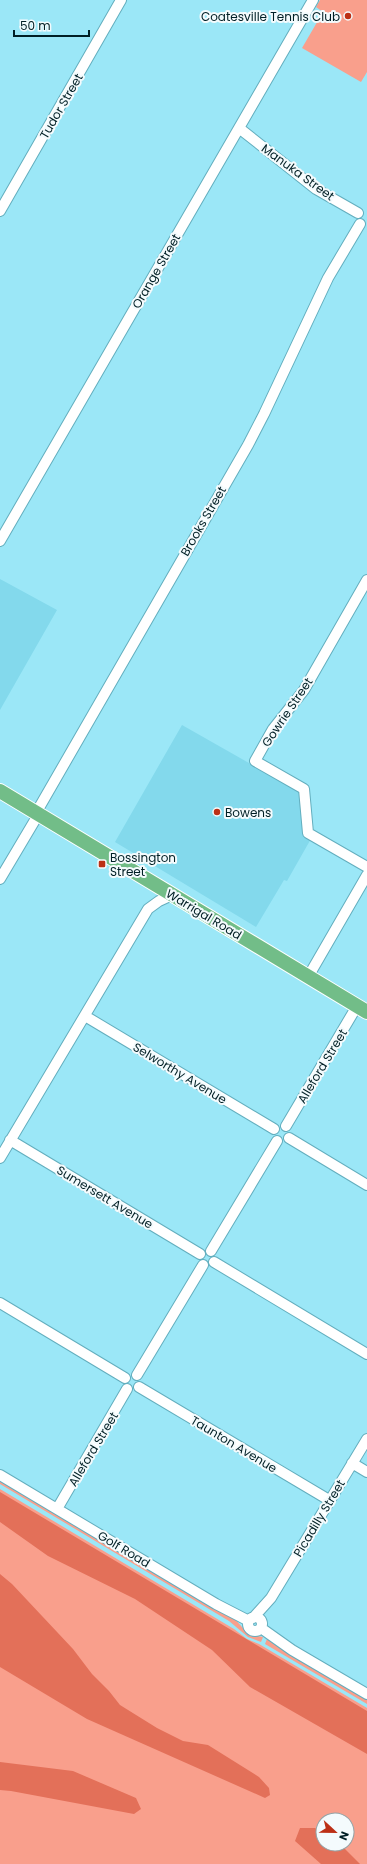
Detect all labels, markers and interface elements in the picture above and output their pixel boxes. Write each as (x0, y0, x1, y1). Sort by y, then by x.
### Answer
place label: Coatesville Tennis Club (201, 8, 340, 25)
marker: Coatesville Tennis Club (343, 11, 353, 21)
scale bar (14, 12, 89, 38)
text: 50 m (20, 17, 51, 34)
street label: Tudor Street (35, 70, 87, 142)
street label: Manuka Street (258, 140, 338, 204)
street label: Orange Street (128, 231, 184, 311)
street label: Brooks Street (176, 483, 230, 559)
street label: Gowrie Street (258, 674, 316, 750)
place label: Bowens (225, 804, 271, 821)
marker: Bowens (212, 807, 222, 817)
place label: Bossington Street (110, 849, 176, 880)
marker: Bossington Street (97, 859, 107, 869)
street label: Warrigal Road (163, 885, 245, 943)
street label: Alleford Street (293, 1026, 351, 1106)
street label: Selworthy Avenue (130, 1038, 230, 1108)
street label: Sumersett Avenue (54, 1161, 156, 1233)
street label: Alleford Street (64, 1409, 122, 1489)
street label: Taunton Avenue (188, 1411, 280, 1477)
street label: Picadilly Street (289, 1476, 349, 1560)
street label: Golf Road (95, 1527, 153, 1571)
north arrow (315, 1812, 355, 1852)
text: N (335, 1829, 353, 1843)

